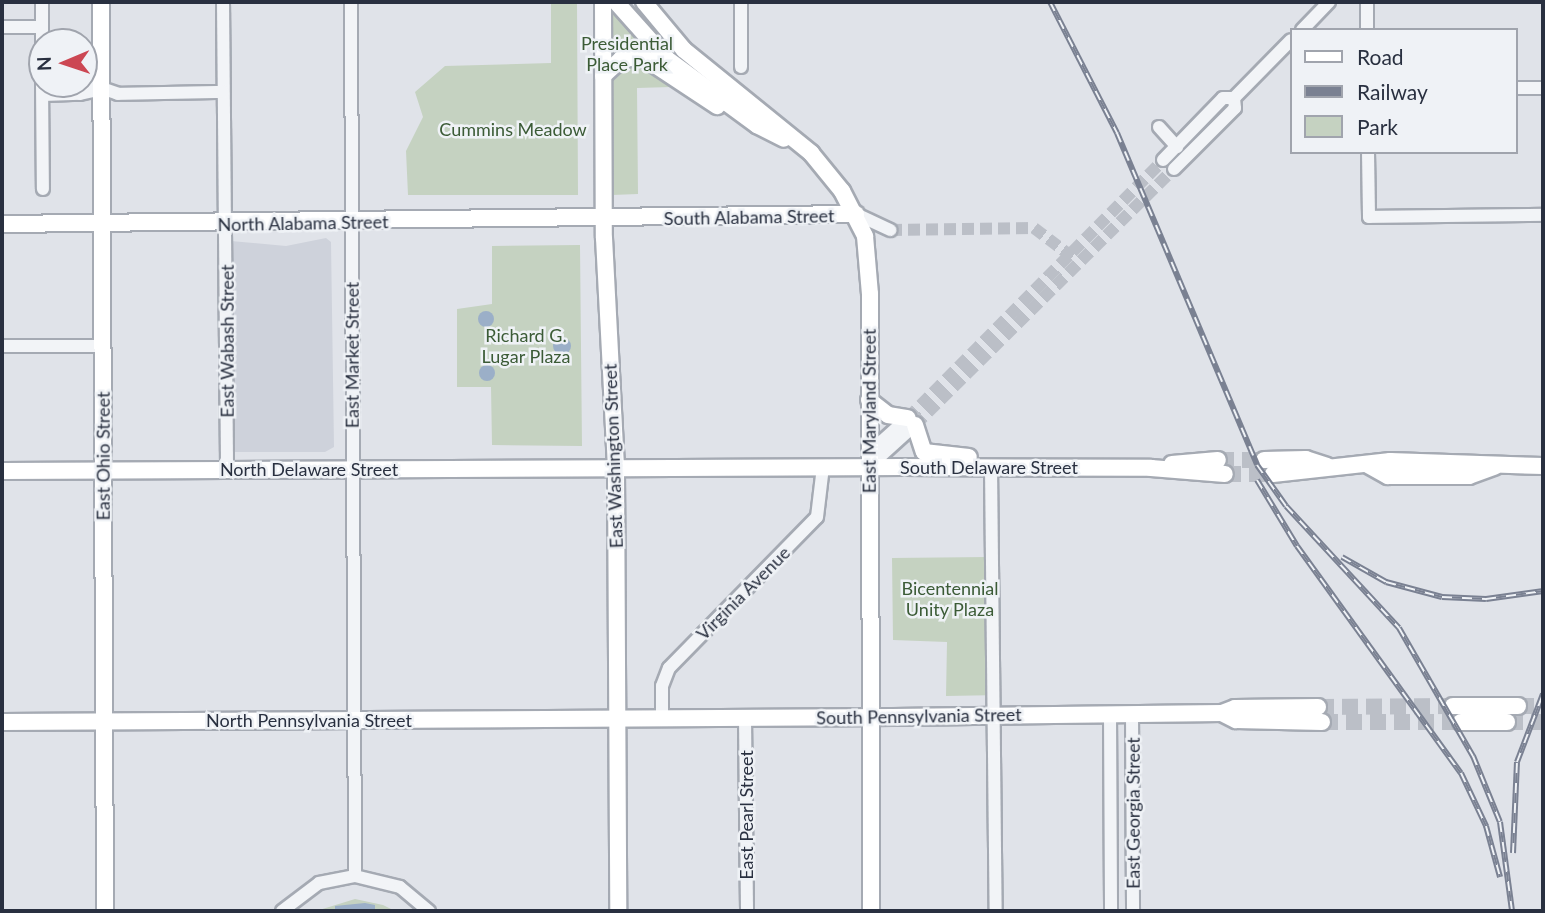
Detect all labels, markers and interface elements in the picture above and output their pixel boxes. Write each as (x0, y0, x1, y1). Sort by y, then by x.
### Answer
north arrow (28, 28, 98, 98)
legend (1290, 28, 1517, 154)
park label: Presidential Place Park (581, 33, 673, 76)
text: Road (1357, 44, 1404, 69)
text: N (32, 56, 55, 71)
text: Railway (1357, 79, 1428, 104)
text: Park (1357, 114, 1398, 139)
park label: Cummins Meadow (439, 118, 587, 140)
street label: South Alabama Street (663, 205, 835, 229)
street label: North Alabama Street (217, 211, 389, 235)
street label: East Wabash Street (216, 264, 238, 418)
street label: East Market Street (341, 282, 363, 428)
park label: Richard G. Lugar Plaza (481, 325, 571, 368)
street label: East Maryland Street (858, 329, 880, 493)
street label: East Washington Street (599, 363, 627, 549)
street label: East Ohio Street (92, 392, 114, 520)
street label: South Delaware Street (900, 456, 1078, 478)
street label: North Delaware Street (220, 458, 398, 480)
street label: Virginia Avenue (692, 542, 794, 644)
park label: Bicentennial Unity Plaza (901, 578, 999, 620)
street label: South Pennsylvania Street (816, 703, 1022, 729)
street label: North Pennsylvania Street (206, 709, 412, 731)
street label: East Georgia Street (1122, 737, 1144, 889)
street label: East Pearl Street (735, 750, 757, 880)

